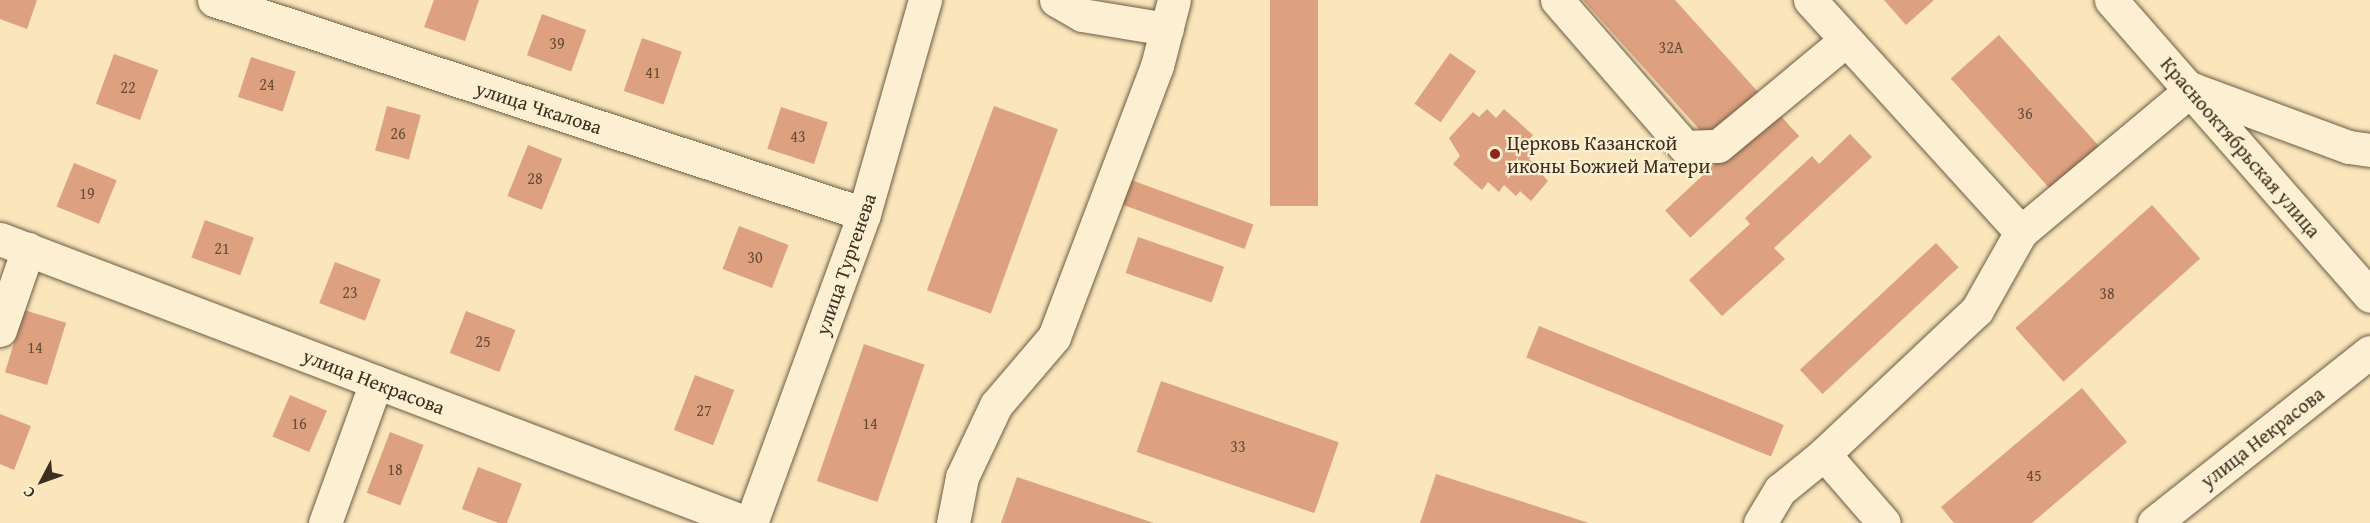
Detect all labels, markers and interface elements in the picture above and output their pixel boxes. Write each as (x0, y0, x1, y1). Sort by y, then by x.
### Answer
house number: 39 (549, 33, 565, 53)
house number: 32А (1658, 37, 1684, 57)
street label: Краснооктябрьская улица (2156, 52, 2326, 242)
house number: 41 (645, 62, 661, 82)
house number: 24 (259, 74, 275, 94)
street label: улица Чкалова (473, 75, 605, 139)
house number: 22 (120, 77, 136, 97)
house number: 36 (2017, 103, 2033, 123)
house number: 26 (390, 123, 406, 143)
house number: 43 (790, 126, 806, 146)
place label: Церковь Казанской иконы Божией Матери (1507, 130, 1710, 177)
marker: Церковь Казанской иконы Божией Матери (1488, 147, 1502, 161)
house number: 28 (527, 168, 543, 188)
house number: 19 (79, 183, 95, 203)
street label: улица Тургенева (809, 190, 881, 338)
house number: 21 (214, 238, 230, 258)
house number: 30 (747, 247, 763, 267)
house number: 23 (342, 282, 358, 302)
house number: 38 (2099, 283, 2115, 303)
house number: 25 (475, 331, 491, 351)
house number: 14 (27, 337, 43, 357)
street label: улица Некрасова (300, 343, 448, 419)
street label: улица Некрасова (2195, 381, 2329, 493)
house number: 27 (696, 400, 712, 420)
house number: 16 (291, 413, 307, 433)
house number: 14 (862, 413, 878, 433)
house number: 33 (1230, 436, 1246, 456)
north arrow (12, 451, 72, 511)
house number: 18 (387, 459, 403, 479)
house number: 45 (2026, 465, 2042, 485)
text: С (16, 482, 40, 504)

